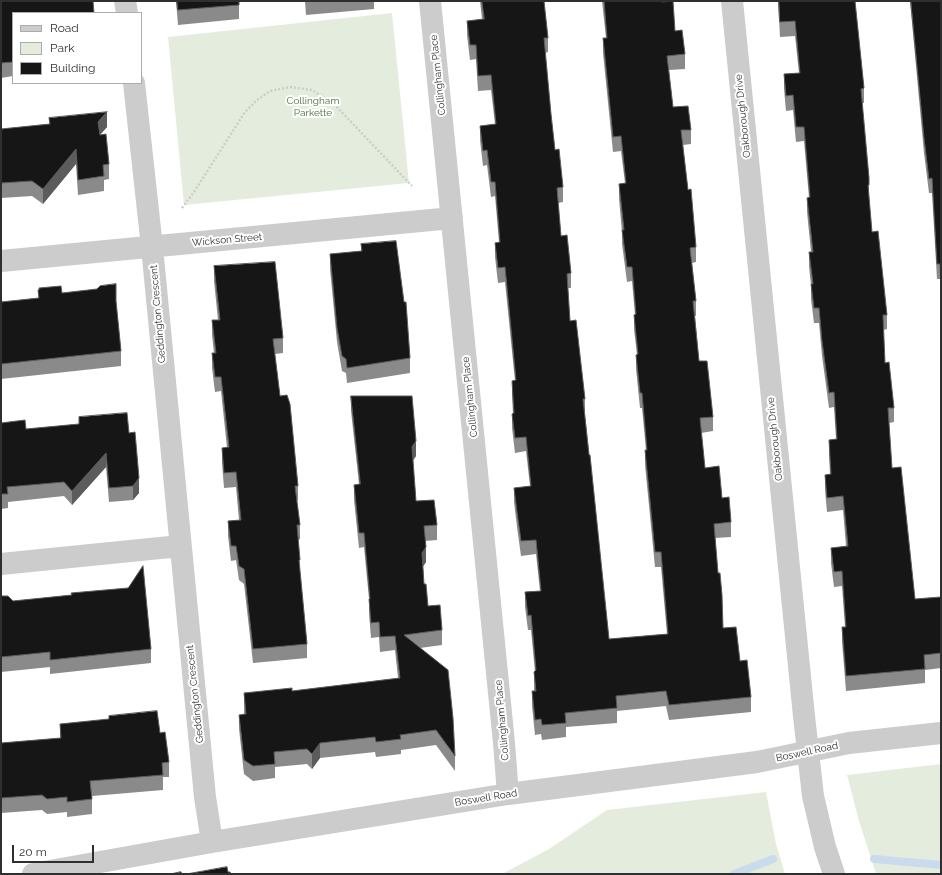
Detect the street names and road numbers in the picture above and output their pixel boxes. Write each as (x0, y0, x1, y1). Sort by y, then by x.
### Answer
street label: Collingham Place (428, 34, 448, 116)
street label: Oakborough Drive (733, 74, 753, 158)
street label: Wickson Street (191, 231, 263, 249)
street label: Geddington Crescent (148, 264, 168, 364)
street label: Collingham Place (460, 356, 480, 438)
street label: Oakborough Drive (765, 397, 785, 481)
street label: Geddington Crescent (184, 644, 206, 744)
street label: Collingham Place (492, 679, 512, 761)
street label: Boswell Road (775, 740, 839, 764)
street label: Boswell Road (454, 787, 518, 809)

